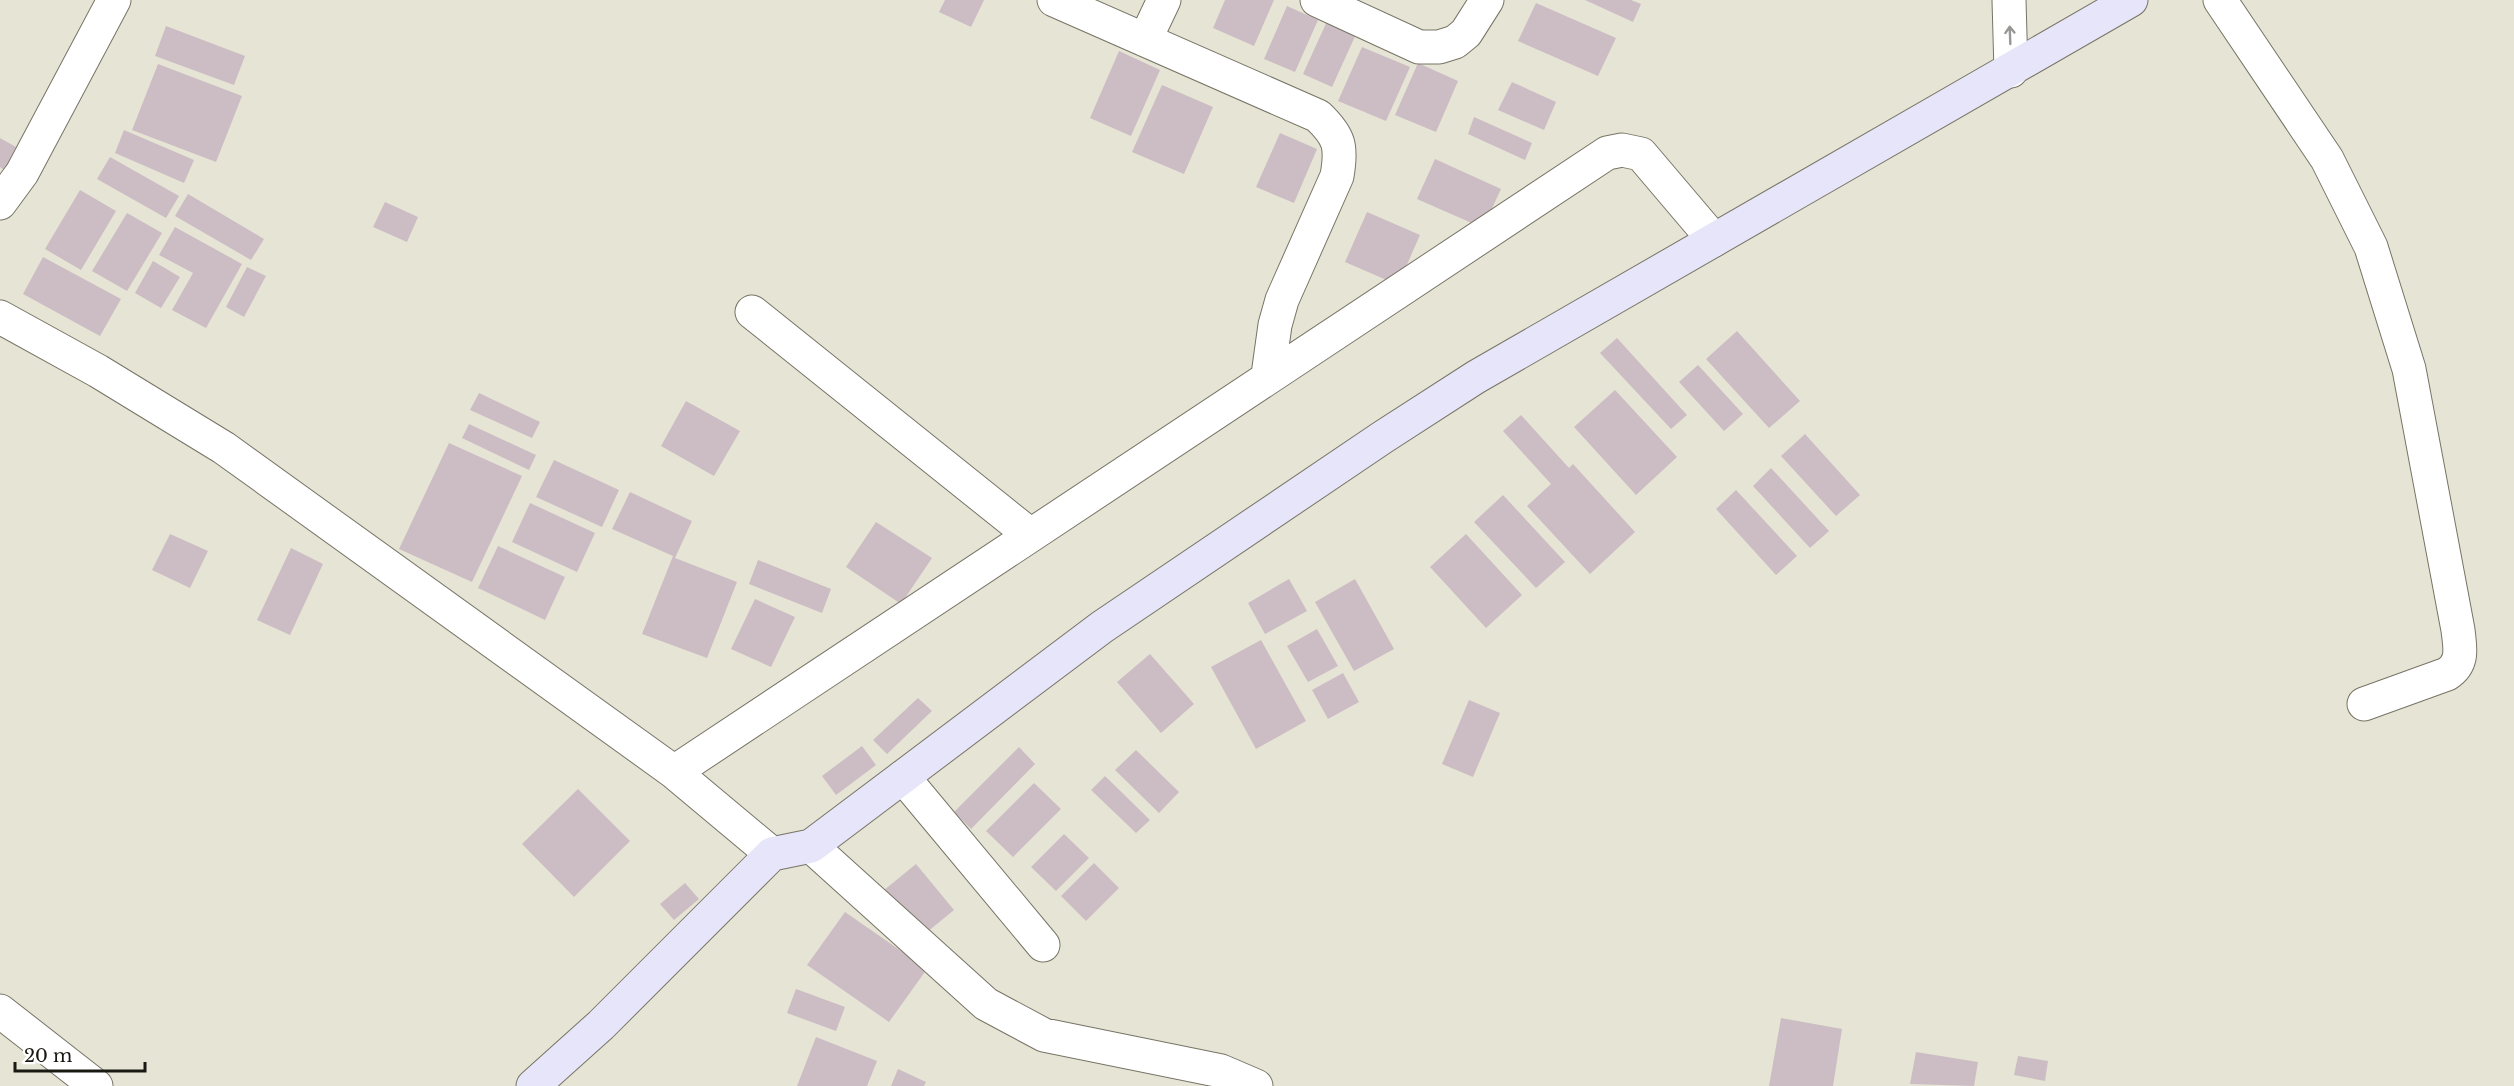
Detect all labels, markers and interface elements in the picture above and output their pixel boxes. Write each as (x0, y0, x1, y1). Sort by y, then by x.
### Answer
one-way arrow (2005, 26, 2016, 46)
scale bar (15, 1035, 146, 1073)
text: 20 m (24, 1045, 72, 1067)

